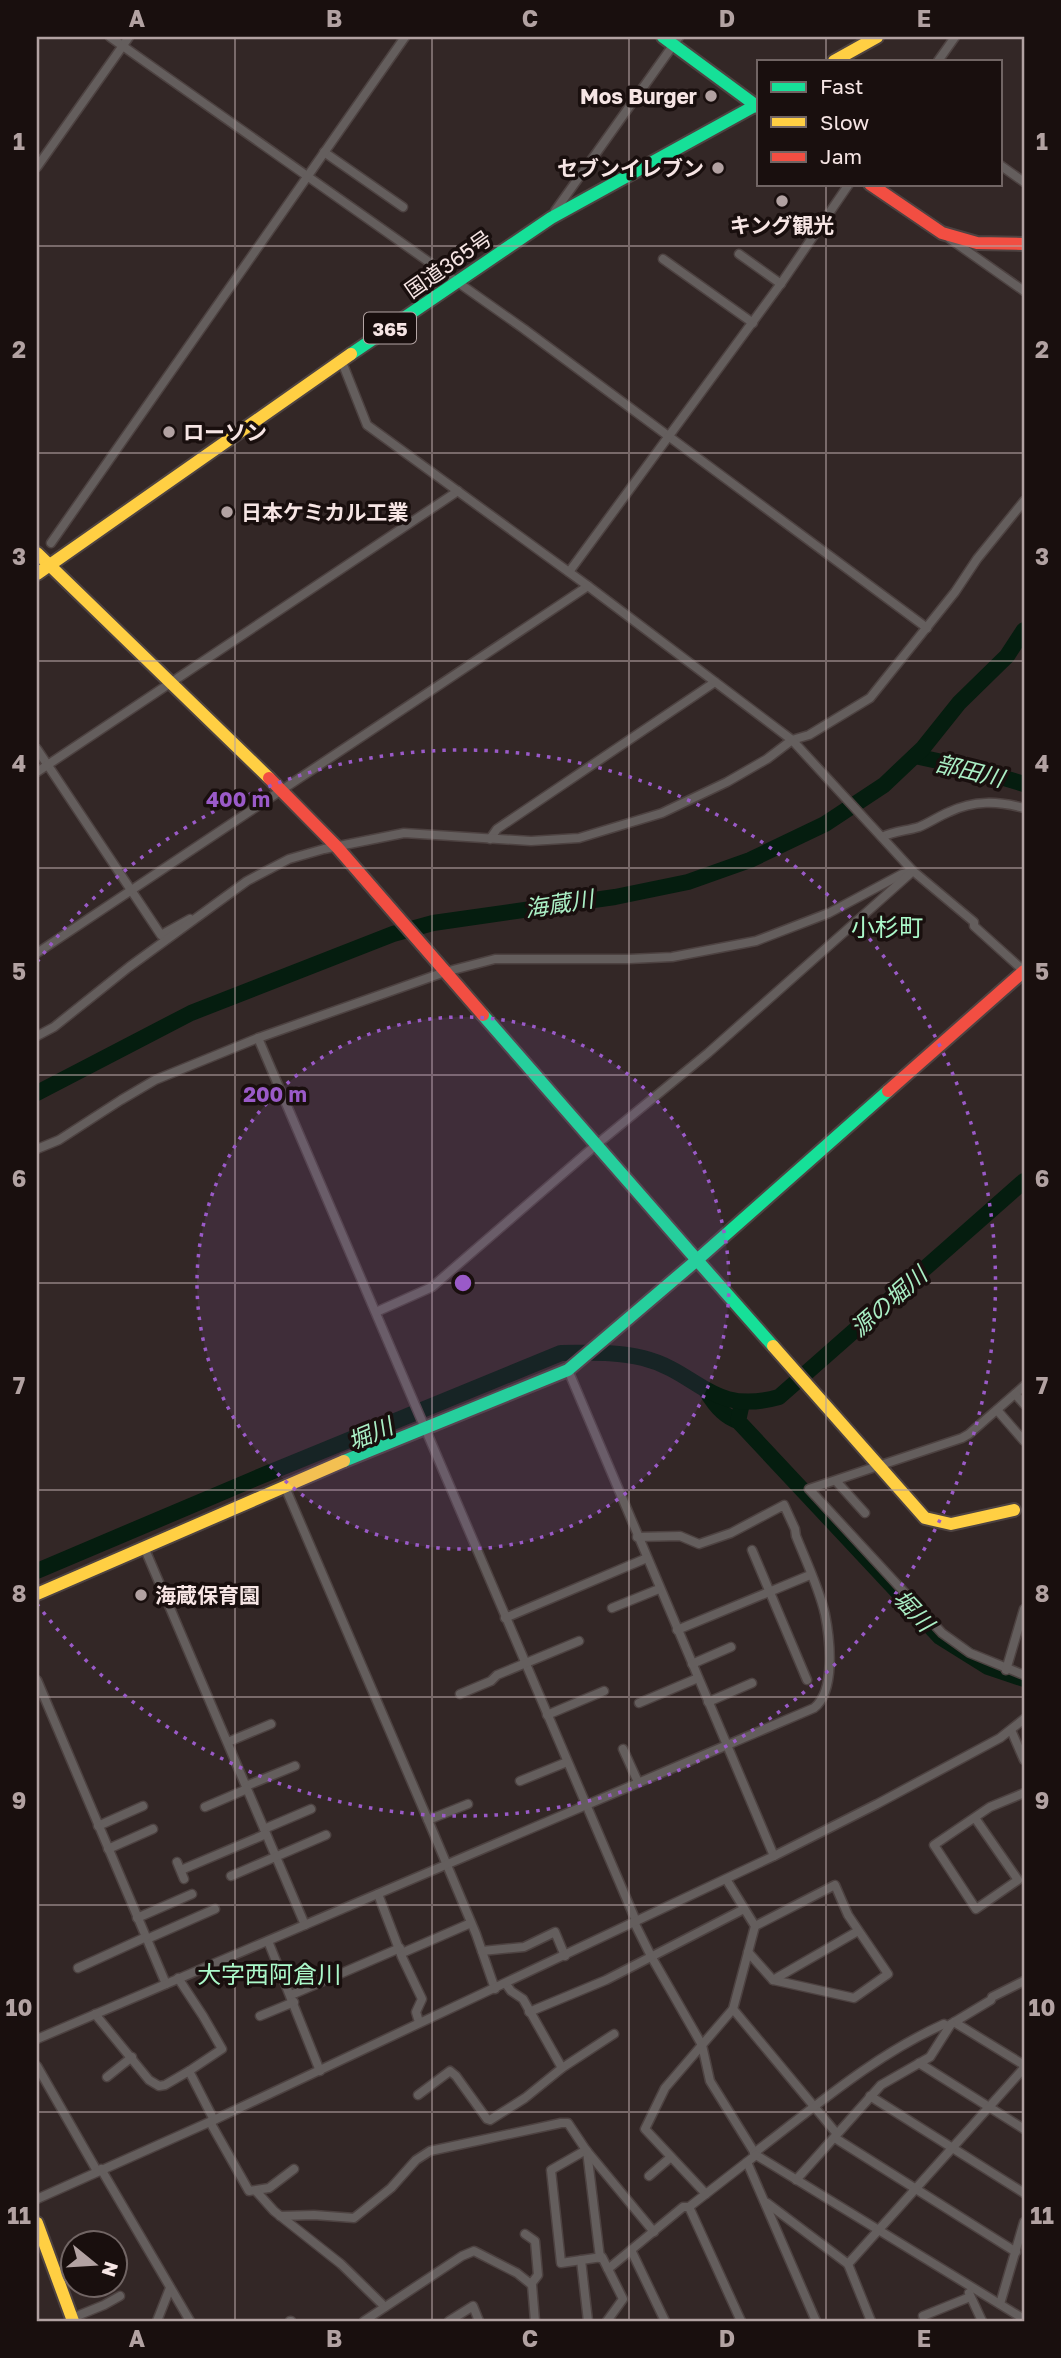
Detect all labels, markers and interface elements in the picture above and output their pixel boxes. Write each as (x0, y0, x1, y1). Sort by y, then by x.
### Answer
text: A (129, 4, 146, 32)
text: B (326, 4, 342, 32)
text: C (522, 4, 538, 32)
text: D (719, 4, 735, 32)
text: E (917, 4, 931, 32)
legend (757, 60, 1002, 186)
text: Fast (820, 73, 863, 99)
place label: Mos Burger (580, 83, 697, 109)
marker: Mos Burger (703, 88, 719, 104)
text: Slow (820, 109, 869, 135)
text: 1 (13, 127, 25, 155)
text: 1 (1036, 127, 1048, 155)
text: Jam (820, 143, 862, 169)
place label: セブンイレブン (557, 155, 704, 181)
marker: セブンイレブン (710, 160, 726, 176)
marker: キング観光 (774, 193, 790, 209)
place label: キング観光 (730, 212, 834, 238)
street label: 国道365号 (400, 225, 496, 303)
road number: 365 (364, 312, 416, 344)
text: 2 (12, 335, 26, 363)
text: 2 (1035, 335, 1049, 363)
place label: ローソン (183, 419, 267, 445)
marker: ローソン (161, 424, 177, 440)
place label: 日本ケミカル工業 (241, 499, 408, 525)
marker: 日本ケミカル工業 (219, 504, 235, 520)
text: 3 (12, 542, 26, 570)
text: 3 (1035, 542, 1049, 570)
water label: 部田川 (933, 748, 1010, 793)
text: 4 (12, 749, 26, 777)
text: 4 (1035, 749, 1049, 777)
text: 400 m (206, 786, 270, 812)
water label: 海蔵川 (523, 883, 598, 922)
district label: 小杉町 (851, 912, 923, 941)
text: 5 (12, 957, 26, 985)
text: 5 (1035, 957, 1049, 985)
text: 200 m (243, 1081, 307, 1107)
text: 6 (12, 1164, 26, 1192)
text: 6 (1035, 1164, 1049, 1192)
water label: 源の堀川 (844, 1258, 934, 1342)
centre of rings (451, 1271, 475, 1295)
text: 7 (13, 1371, 25, 1399)
text: 7 (1036, 1371, 1048, 1399)
water label: 堀川 (343, 1410, 399, 1455)
text: 8 (12, 1579, 26, 1607)
text: 8 (1035, 1579, 1049, 1607)
place label: 海蔵保育園 (155, 1582, 260, 1608)
water label: 堀川 (888, 1584, 942, 1639)
marker: 海蔵保育園 (133, 1587, 149, 1603)
text: 9 (12, 1786, 26, 1814)
text: 9 (1035, 1786, 1049, 1814)
district label: 大字西阿倉川 (197, 1959, 341, 1988)
text: 10 (6, 1993, 32, 2021)
text: 10 (1029, 1993, 1055, 2021)
text: 11 (7, 2201, 31, 2229)
text: 11 (1030, 2201, 1054, 2229)
north arrow (60, 2228, 130, 2298)
text: N (97, 2259, 124, 2280)
text: A (129, 2324, 146, 2352)
text: B (326, 2324, 342, 2352)
text: C (522, 2324, 538, 2352)
text: D (719, 2324, 735, 2352)
text: E (917, 2324, 931, 2352)

